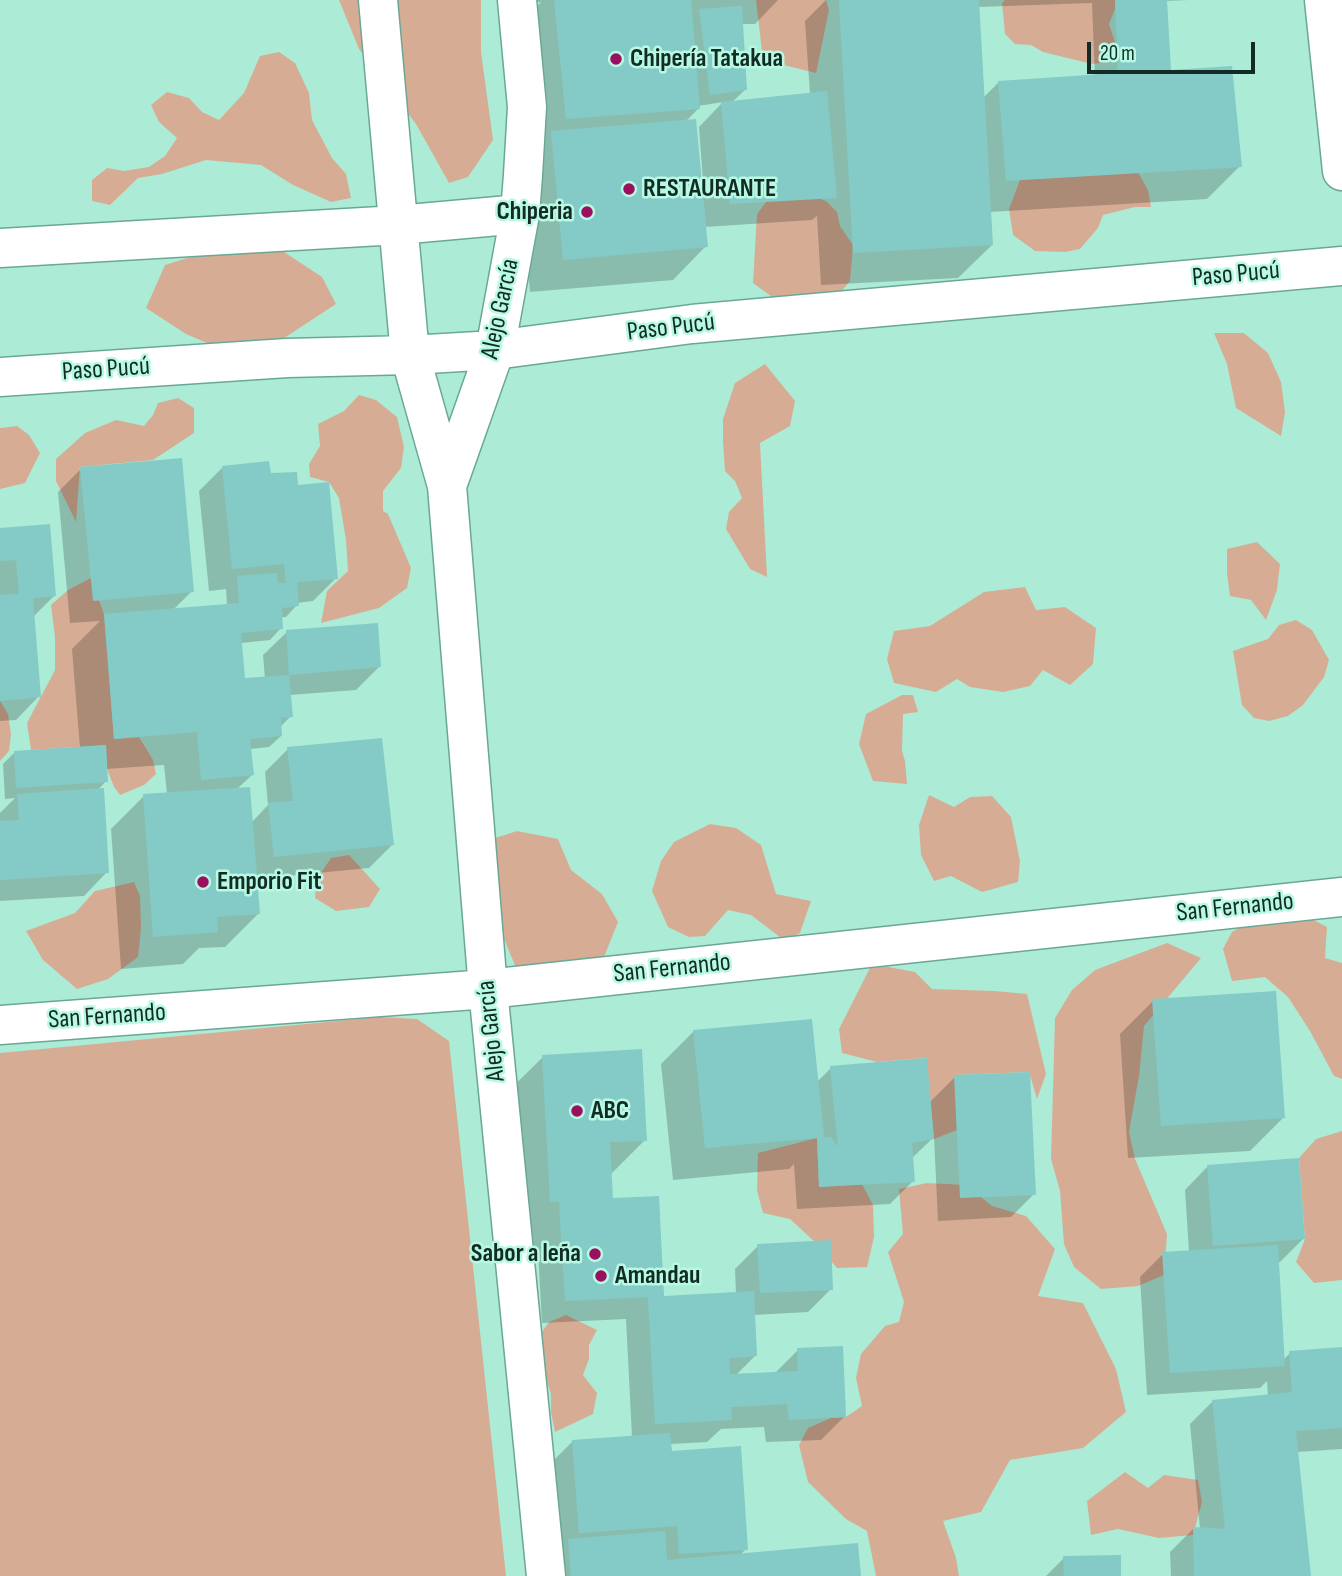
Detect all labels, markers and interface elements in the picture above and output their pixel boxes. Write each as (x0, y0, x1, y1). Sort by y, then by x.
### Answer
scale bar (1090, 28, 1258, 72)
text: 20 m (1100, 41, 1135, 66)
place label: Chipería Tatakua (630, 43, 783, 75)
marker: Chipería Tatakua (608, 51, 624, 67)
place label: RESTAURANTE (643, 173, 776, 205)
marker: RESTAURANTE (621, 181, 637, 197)
place label: Chiperia (497, 196, 573, 228)
marker: Chiperia (579, 204, 595, 220)
street label: Alejo García (475, 256, 527, 362)
street label: Paso Pucú (1191, 256, 1281, 294)
street label: Paso Pucú (625, 307, 717, 349)
street label: Paso Pucú (61, 351, 151, 389)
place label: Emporio Fit (217, 866, 322, 898)
marker: Emporio Fit (195, 874, 211, 890)
street label: San Fernando (1175, 886, 1295, 930)
street label: San Fernando (612, 947, 732, 991)
street label: Alejo García (471, 979, 513, 1083)
street label: San Fernando (47, 997, 167, 1037)
place label: ABC (591, 1095, 629, 1127)
marker: ABC (569, 1103, 585, 1119)
place label: Sabor a leña (471, 1238, 581, 1270)
marker: Sabor a leña (587, 1246, 603, 1262)
place label: Amandau (615, 1260, 700, 1292)
marker: Amandau (593, 1268, 609, 1284)

